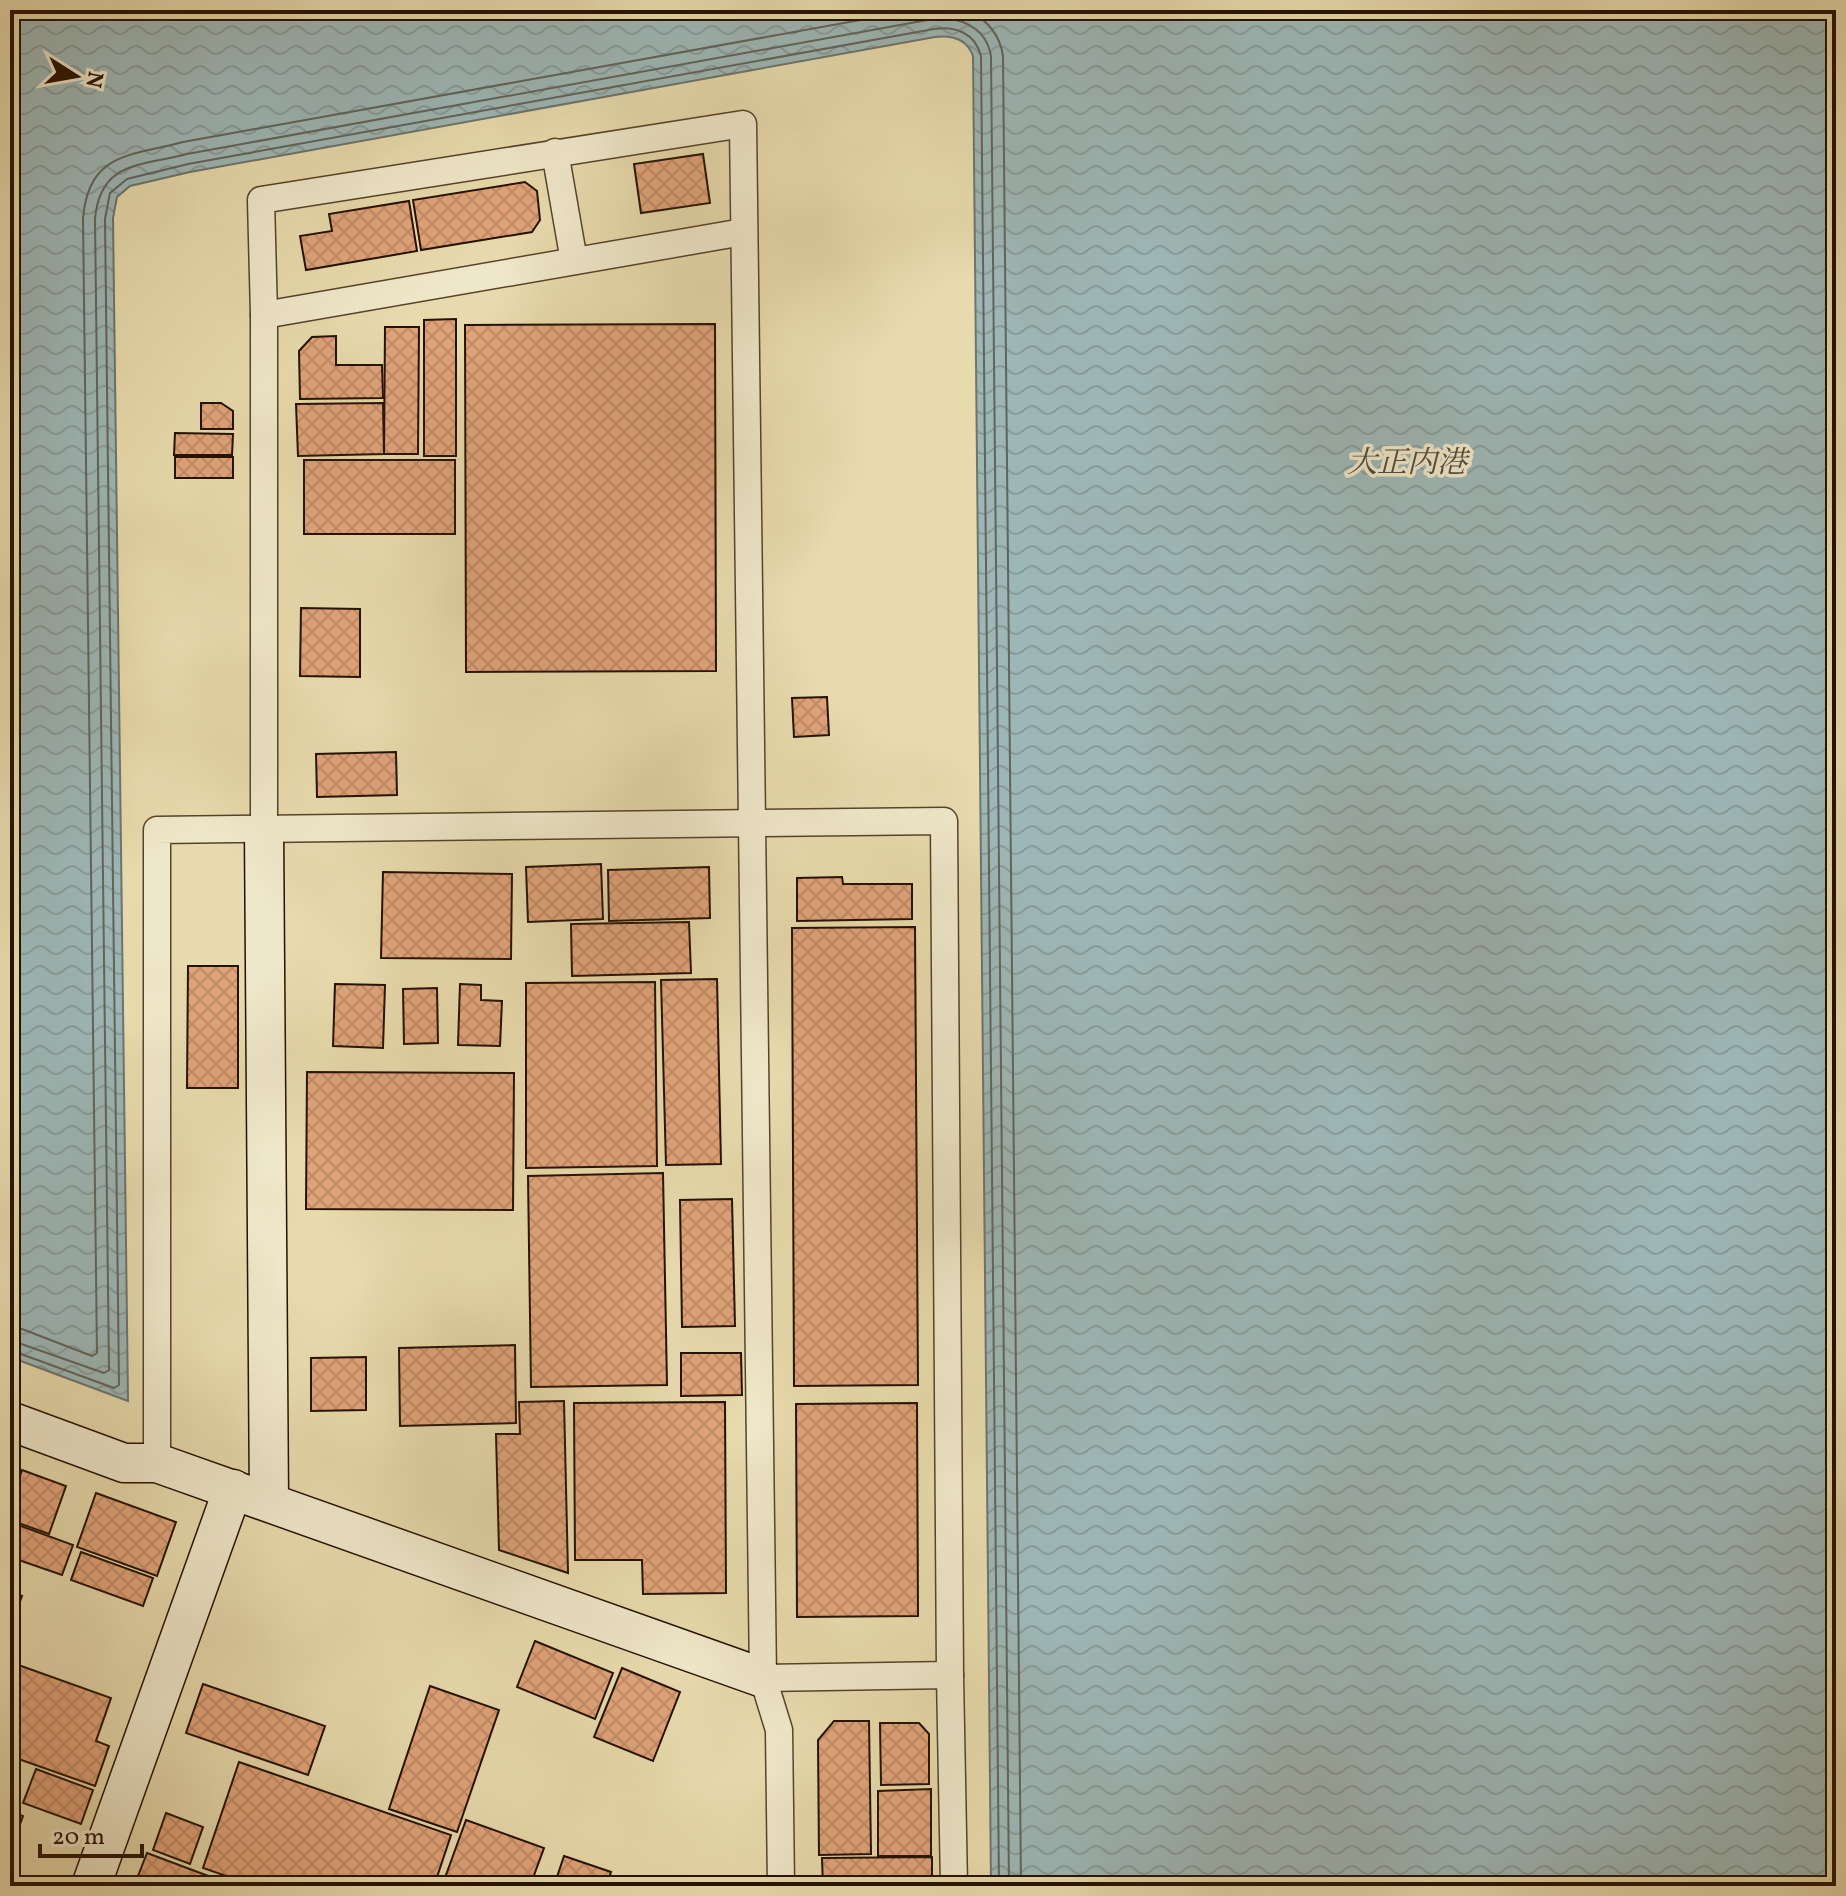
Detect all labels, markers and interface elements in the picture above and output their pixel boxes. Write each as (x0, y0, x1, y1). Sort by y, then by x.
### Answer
north arrow (36, 36, 116, 116)
text: N (76, 69, 110, 90)
water label: 大正内港 (1347, 443, 1471, 485)
scale bar (40, 1808, 142, 1858)
text: 20 m (52, 1821, 105, 1855)

